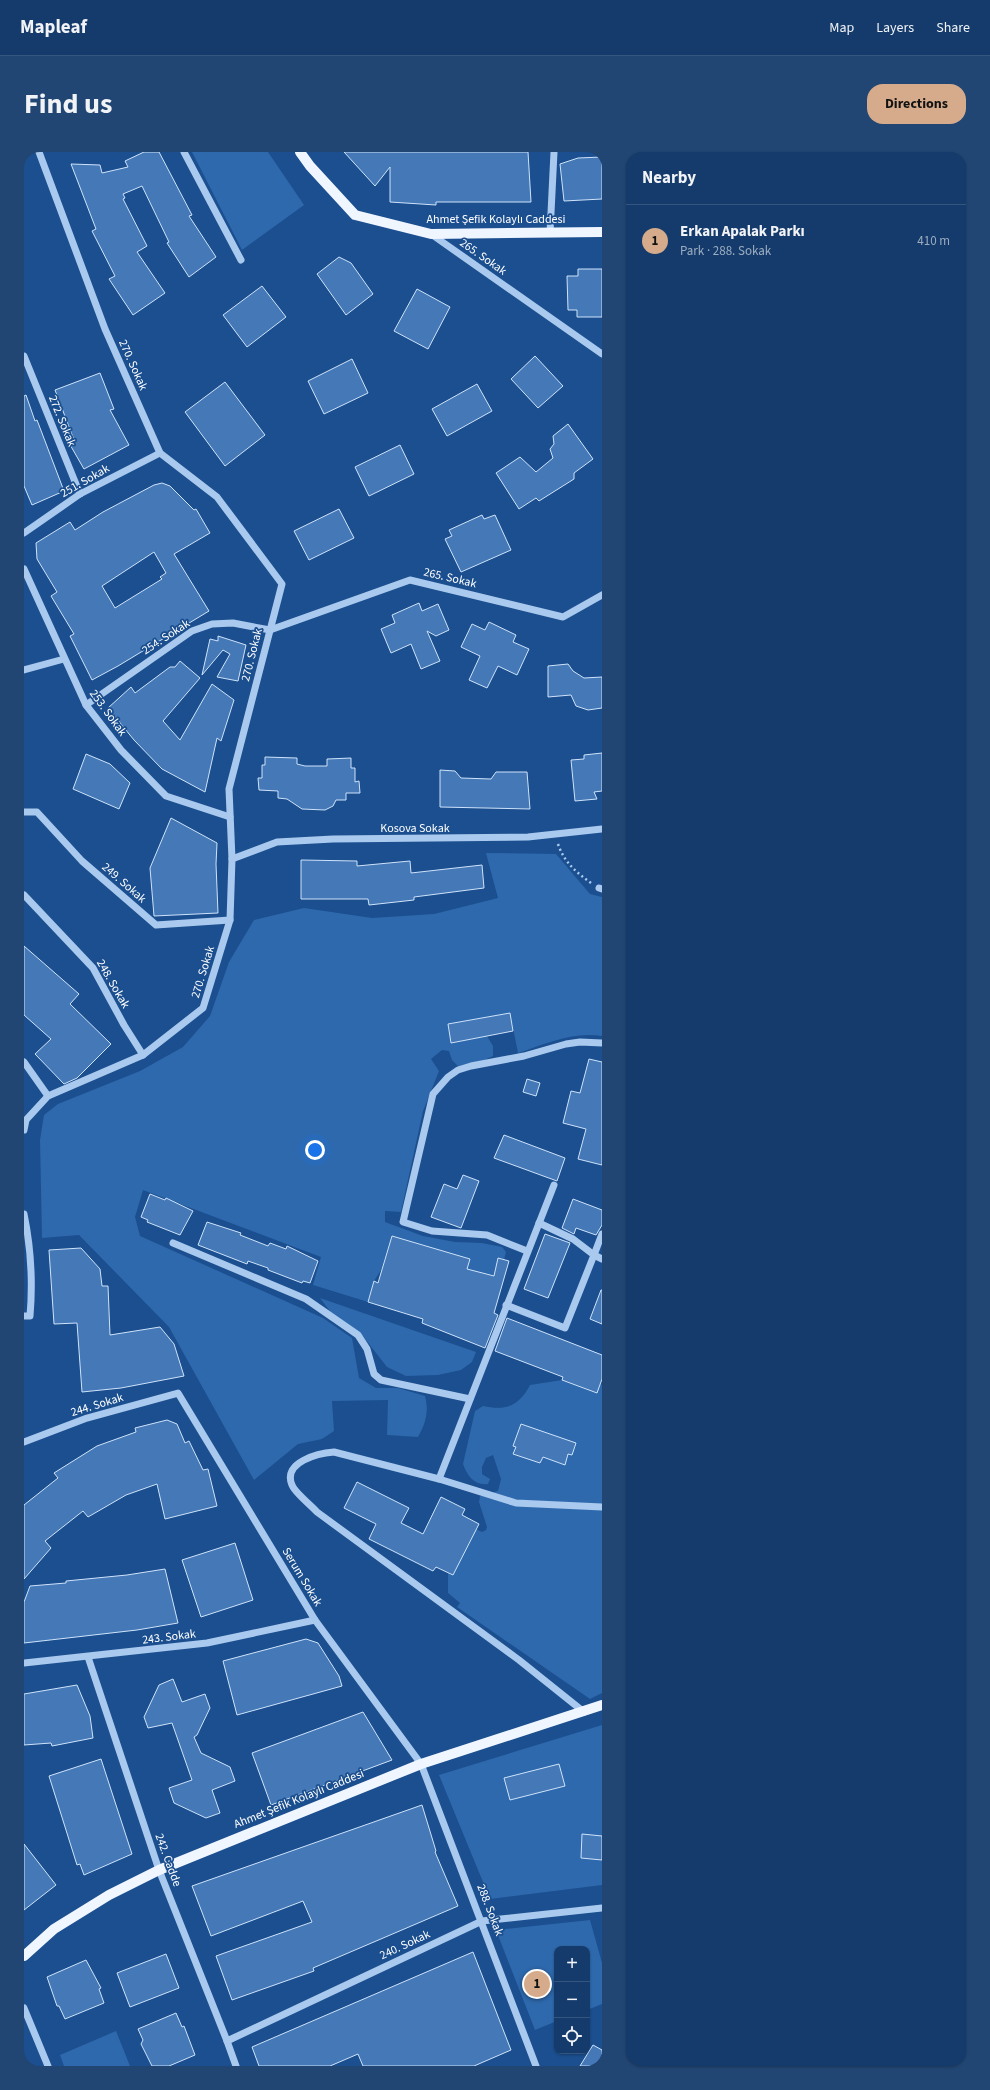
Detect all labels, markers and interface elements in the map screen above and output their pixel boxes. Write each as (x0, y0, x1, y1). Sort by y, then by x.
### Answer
text: Mapleaf (20, 14, 87, 41)
text: Map (829, 18, 854, 38)
text: Layers (876, 18, 914, 38)
text: Share (936, 18, 970, 38)
text: Find us (24, 84, 112, 124)
button: Directions (867, 84, 966, 124)
text: Nearby (642, 166, 696, 190)
street label: Ahmet Şefik Kolaylı Caddesi (426, 211, 566, 228)
text: Erkan Apalak Parkı (680, 221, 805, 242)
text: 1 (652, 232, 658, 250)
text: 410 m (917, 232, 950, 250)
street label: 265. Sokak (456, 235, 510, 279)
text: Park · 288. Sokak (680, 242, 771, 260)
street label: 270. Sokak (114, 337, 152, 393)
street label: 272. Sokak (44, 393, 80, 449)
street label: 251. Sokak (57, 460, 113, 502)
street label: 265. Sokak (422, 564, 478, 592)
street label: 254. Sokak (139, 615, 193, 659)
street label: 270. Sokak (237, 627, 267, 683)
street label: 253. Sokak (85, 686, 131, 740)
street label: Kosova Sokak (380, 820, 450, 837)
street label: 249. Sokak (98, 859, 150, 907)
street label: 270. Sokak (187, 944, 219, 1000)
street label: 248. Sokak (92, 956, 134, 1012)
your location (305, 1140, 325, 1160)
street label: 244. Sokak (69, 1389, 125, 1421)
street label: Serum Sokak (278, 1544, 326, 1610)
street label: 243. Sokak (141, 1625, 197, 1649)
street label: Ahmet Şefik Kolaylı Caddesi (231, 1765, 367, 1833)
street label: 242. Cadde (151, 1831, 185, 1889)
street label: 288. Sokak (472, 1882, 508, 1938)
street label: 240. Sokak (377, 1926, 433, 1964)
map controls (554, 1946, 590, 2054)
button: + (554, 1946, 590, 1982)
pin: 1 (524, 1969, 550, 1999)
button: − (554, 1982, 590, 2018)
button: locate (554, 2018, 590, 2054)

